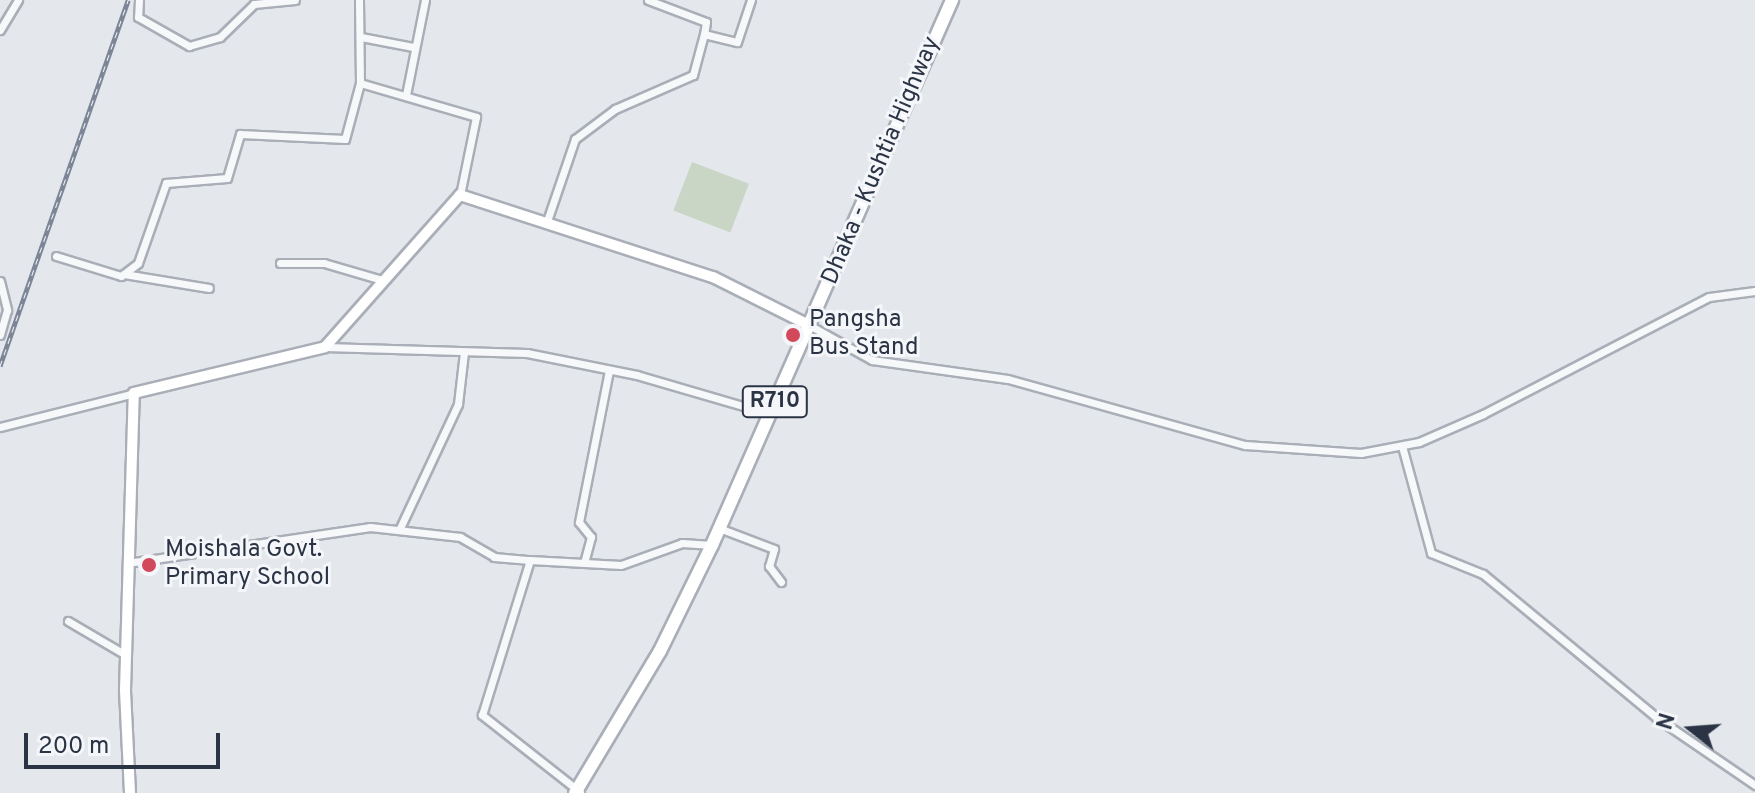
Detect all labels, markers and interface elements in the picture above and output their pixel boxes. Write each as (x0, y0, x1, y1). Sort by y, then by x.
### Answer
street label: Dhaka - Kushtia Highway (817, 33, 947, 289)
place label: Pangsha Bus Stand (809, 307, 918, 363)
marker: Pangsha Bus Stand (784, 326, 802, 344)
road number: R710 (741, 384, 809, 420)
place label: Moishala Govt. Primary School (165, 537, 330, 593)
marker: Moishala Govt. Primary School (140, 556, 158, 574)
north arrow (1651, 689, 1731, 769)
text: N (1652, 710, 1683, 733)
scale bar (28, 717, 224, 767)
text: 200 m (38, 732, 109, 762)

